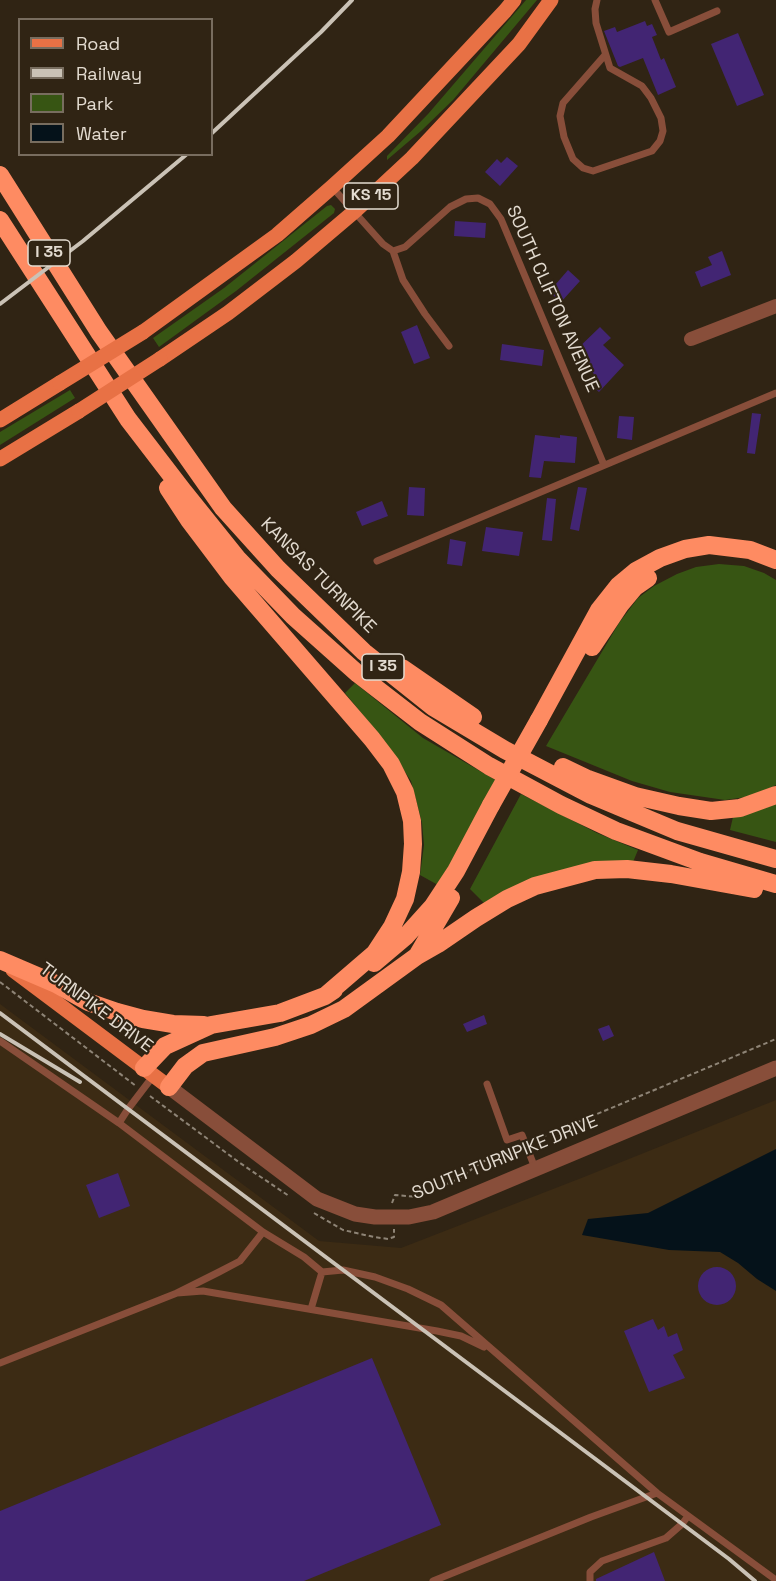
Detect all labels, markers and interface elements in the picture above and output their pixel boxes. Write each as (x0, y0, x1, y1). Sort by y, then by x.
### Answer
legend (18, 18, 213, 156)
text: Road (76, 32, 120, 55)
text: Railway (76, 62, 142, 85)
text: Park (76, 92, 113, 115)
text: Water (76, 122, 127, 145)
road number: KS 15 (344, 183, 398, 209)
street label: SOUTH CLIFTON AVENUE (501, 202, 603, 396)
road number: I 35 (28, 240, 70, 266)
street label: KANSAS TURNPIKE (256, 514, 380, 638)
road number: I 35 (362, 654, 404, 680)
street label: TURNPIKE DRIVE (35, 959, 157, 1057)
street label: SOUTH TURNPIKE DRIVE (409, 1111, 601, 1205)

